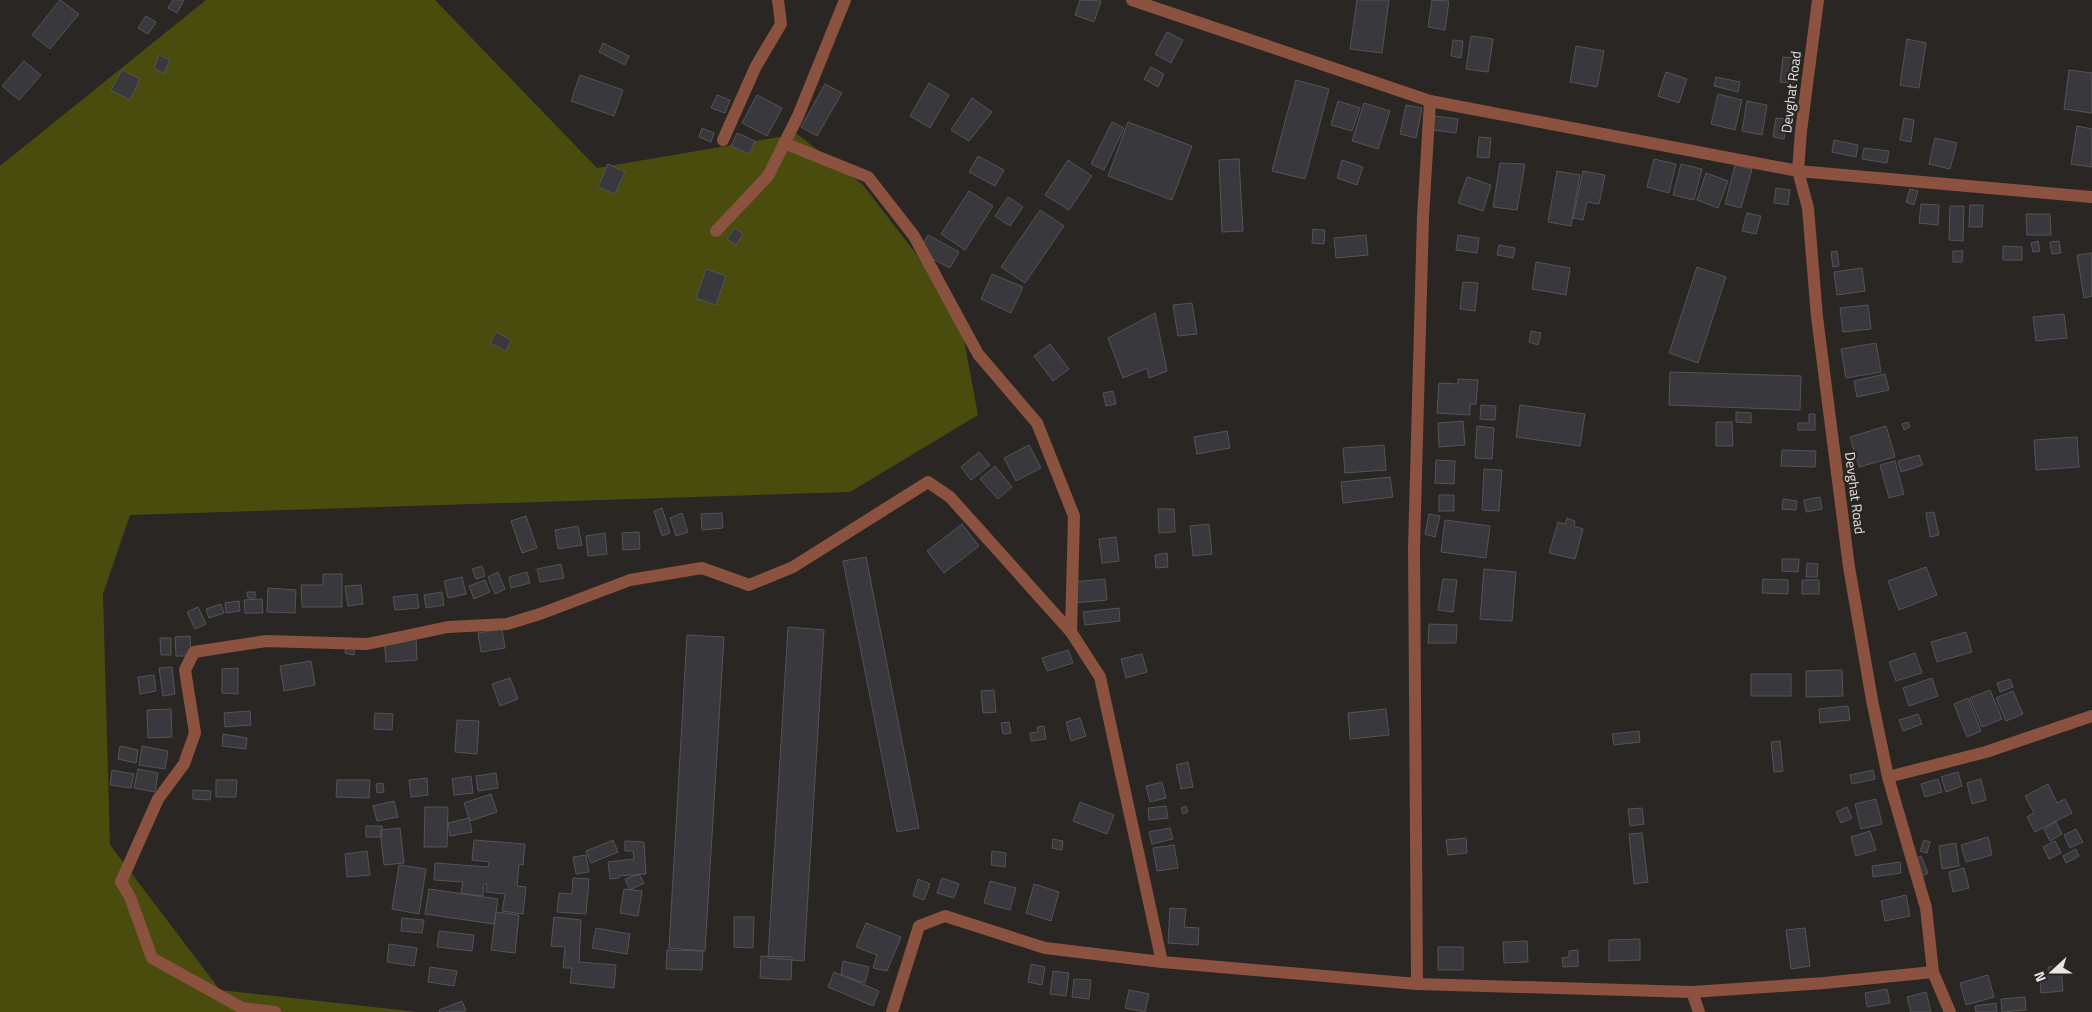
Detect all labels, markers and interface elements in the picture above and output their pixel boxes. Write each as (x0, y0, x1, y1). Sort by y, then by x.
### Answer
street label: Devghat Road (1775, 50, 1806, 134)
street label: Devghat Road (1840, 451, 1871, 535)
north arrow (2027, 947, 2077, 997)
text: N (2028, 969, 2051, 985)

